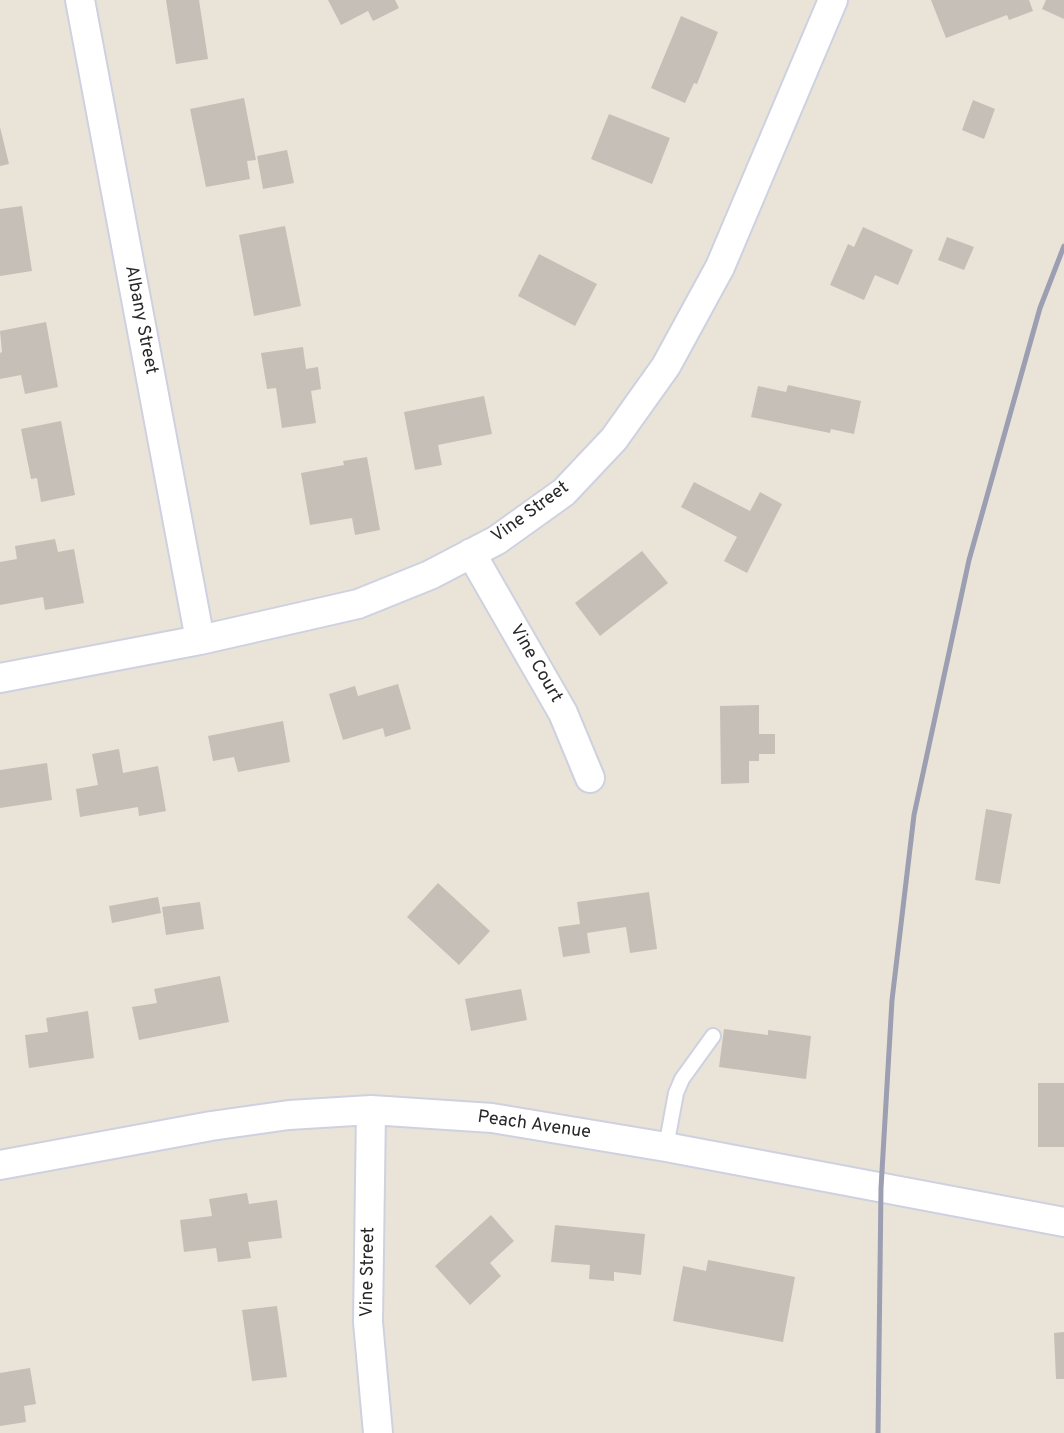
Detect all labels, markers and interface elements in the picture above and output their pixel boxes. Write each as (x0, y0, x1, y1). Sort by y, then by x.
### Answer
street label: Albany Street (119, 264, 161, 376)
street label: Vine Street (488, 478, 574, 548)
street label: Vine Court (504, 621, 566, 707)
street label: Peach Avenue (476, 1107, 592, 1145)
street label: Vine Street (357, 1227, 381, 1317)

